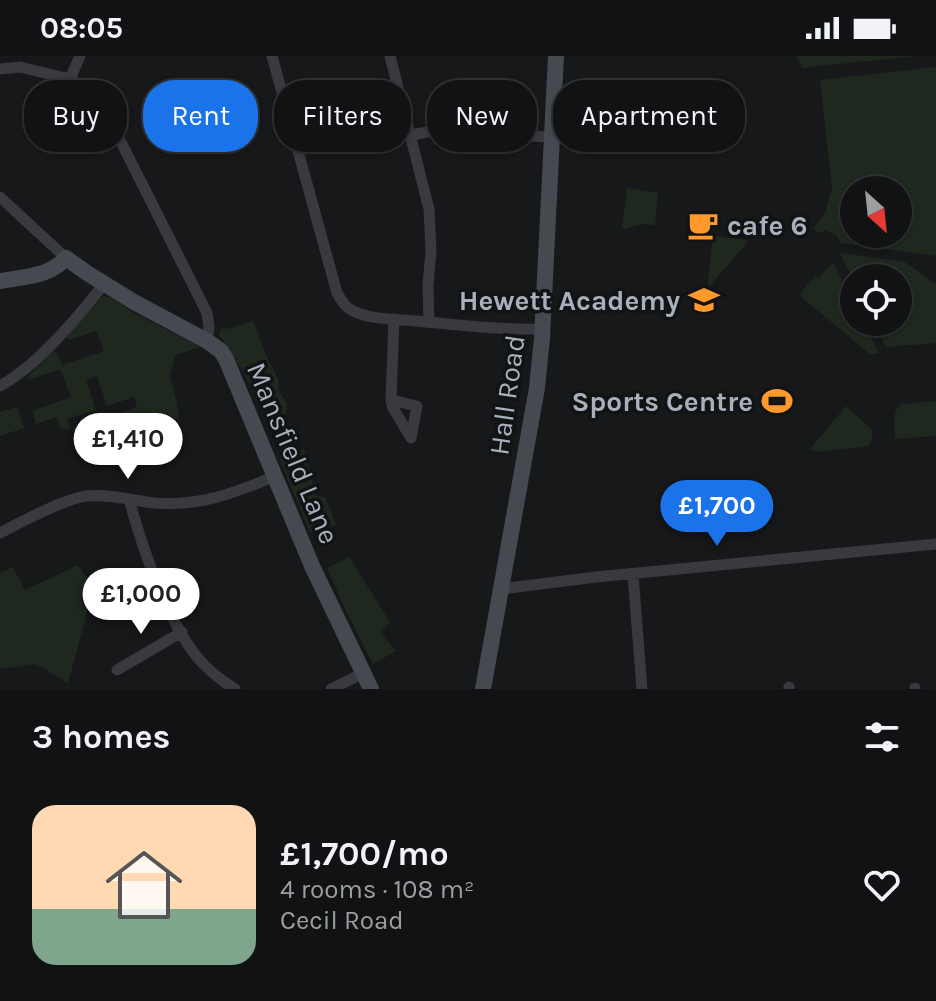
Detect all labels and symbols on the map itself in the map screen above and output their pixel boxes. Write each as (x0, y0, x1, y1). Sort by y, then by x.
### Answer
north arrow (840, 176, 912, 248)
cafe icon: cafe 6 (686, 208, 720, 242)
place label: cafe 6 (727, 209, 807, 242)
school or university icon: Hewett Academy (687, 283, 721, 317)
place label: Hewett Academy (459, 284, 680, 317)
street label: Hall Road (482, 333, 532, 457)
street label: Mansfield Lane (240, 357, 346, 549)
sports icon: Sports Centre (760, 384, 794, 418)
place label: Sports Centre (571, 385, 753, 418)
pin: £1,410 (63, 413, 193, 481)
pin: £1,700 (652, 480, 782, 548)
pin: £1,000 (76, 568, 206, 636)

